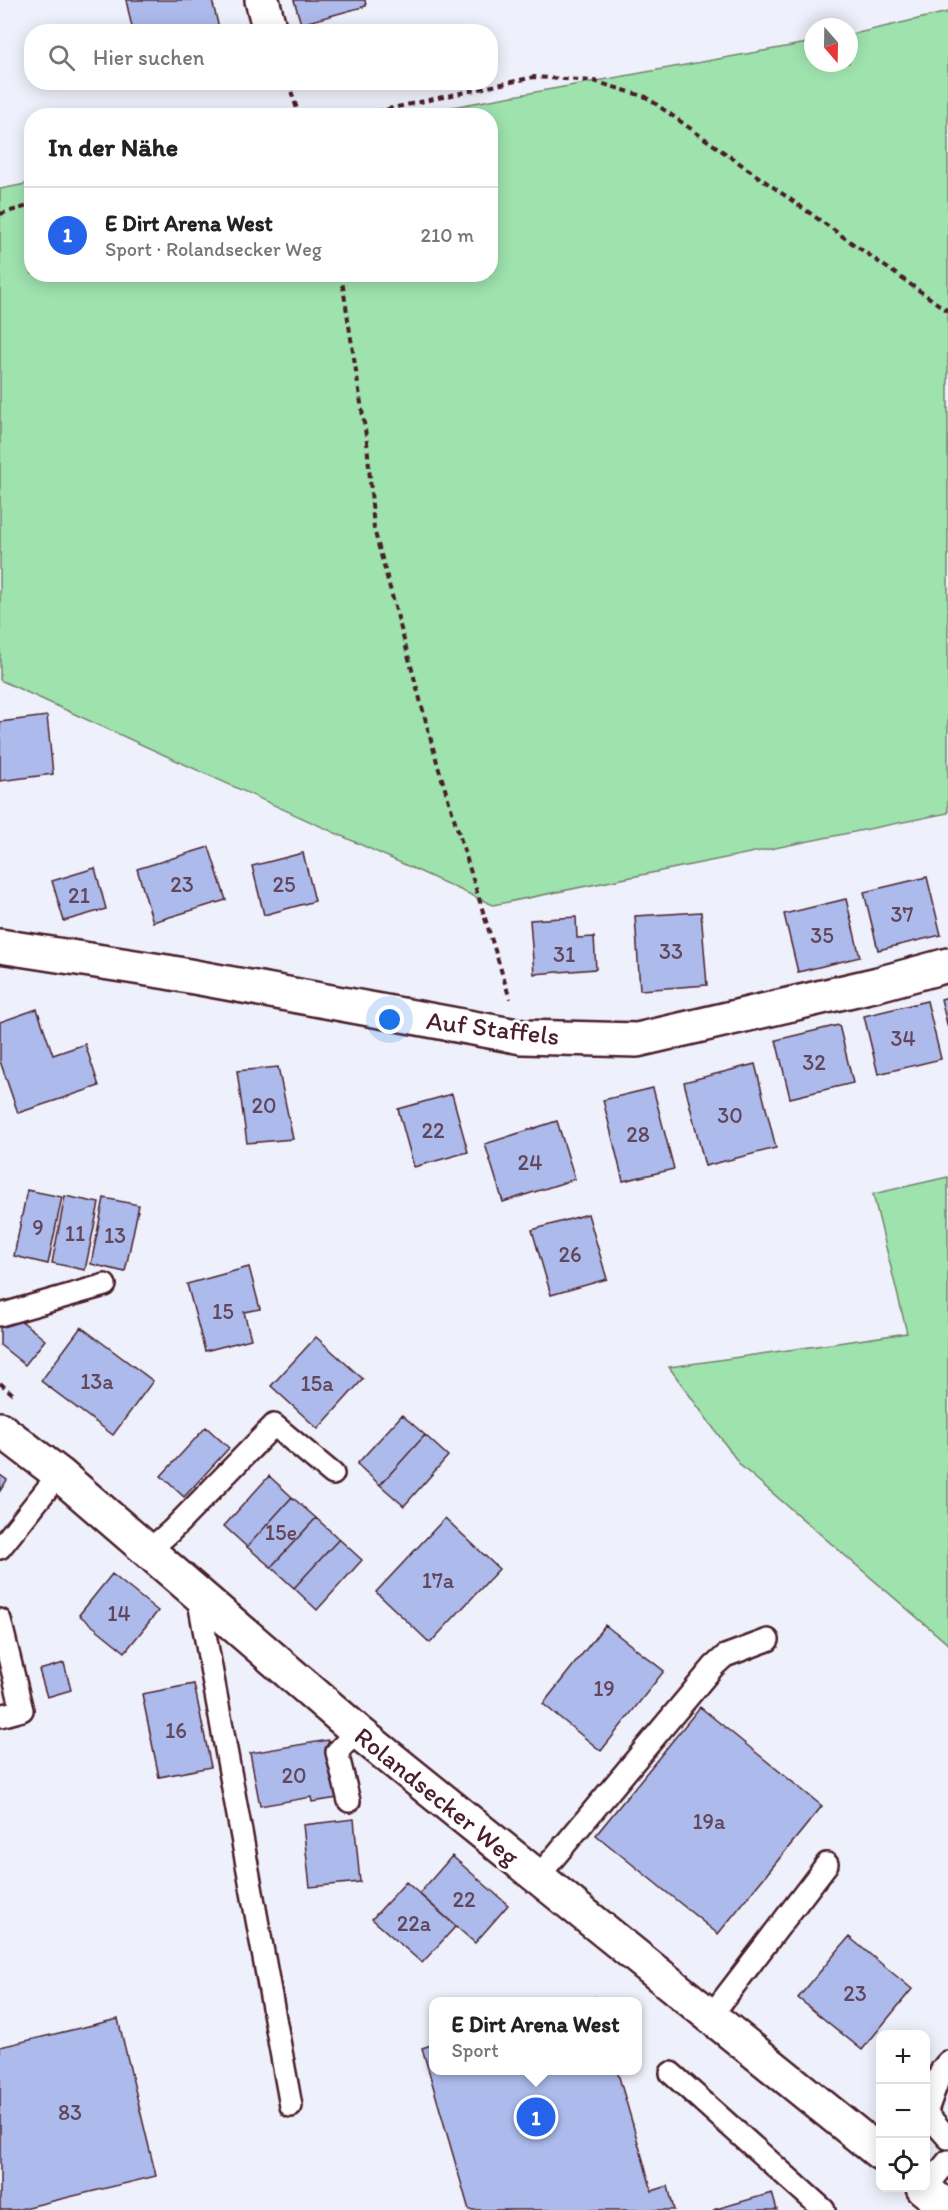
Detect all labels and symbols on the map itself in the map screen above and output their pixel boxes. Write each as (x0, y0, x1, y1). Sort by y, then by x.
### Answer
north arrow (804, 18, 858, 72)
house number: 23 (170, 871, 194, 898)
house number: 25 (272, 871, 296, 898)
house number: 21 (68, 882, 90, 909)
house number: 37 (891, 901, 914, 928)
house number: 35 (810, 922, 834, 949)
house number: 33 (659, 938, 683, 965)
house number: 31 (553, 941, 575, 968)
street label: Auf Staffels (425, 1004, 561, 1052)
your location (375, 1005, 404, 1034)
house number: 34 (890, 1025, 916, 1052)
house number: 32 (802, 1049, 826, 1076)
house number: 20 (251, 1092, 277, 1119)
house number: 30 (717, 1102, 743, 1129)
house number: 22 (421, 1117, 445, 1144)
house number: 28 (626, 1121, 650, 1148)
house number: 24 (518, 1149, 542, 1176)
house number: 9 (32, 1214, 44, 1241)
house number: 11 (65, 1220, 85, 1247)
house number: 13 (104, 1222, 126, 1249)
house number: 26 (558, 1241, 582, 1268)
house number: 15 (212, 1298, 234, 1325)
house number: 13a (80, 1368, 114, 1395)
house number: 15a (300, 1370, 334, 1397)
house number: 15e (265, 1519, 297, 1546)
house number: 17a (422, 1567, 455, 1594)
house number: 14 (107, 1600, 131, 1627)
house number: 19 (593, 1675, 615, 1702)
house number: 16 (165, 1717, 187, 1744)
street label: Rolandsecker Weg (348, 1720, 526, 1873)
house number: 20 (281, 1762, 307, 1789)
house number: 19a (692, 1808, 726, 1835)
house number: 22 (452, 1886, 476, 1913)
house number: 22a (397, 1910, 432, 1937)
house number: 23 (843, 1980, 867, 2007)
pin: 1 (516, 2094, 556, 2140)
house number: 83 (58, 2099, 82, 2126)

